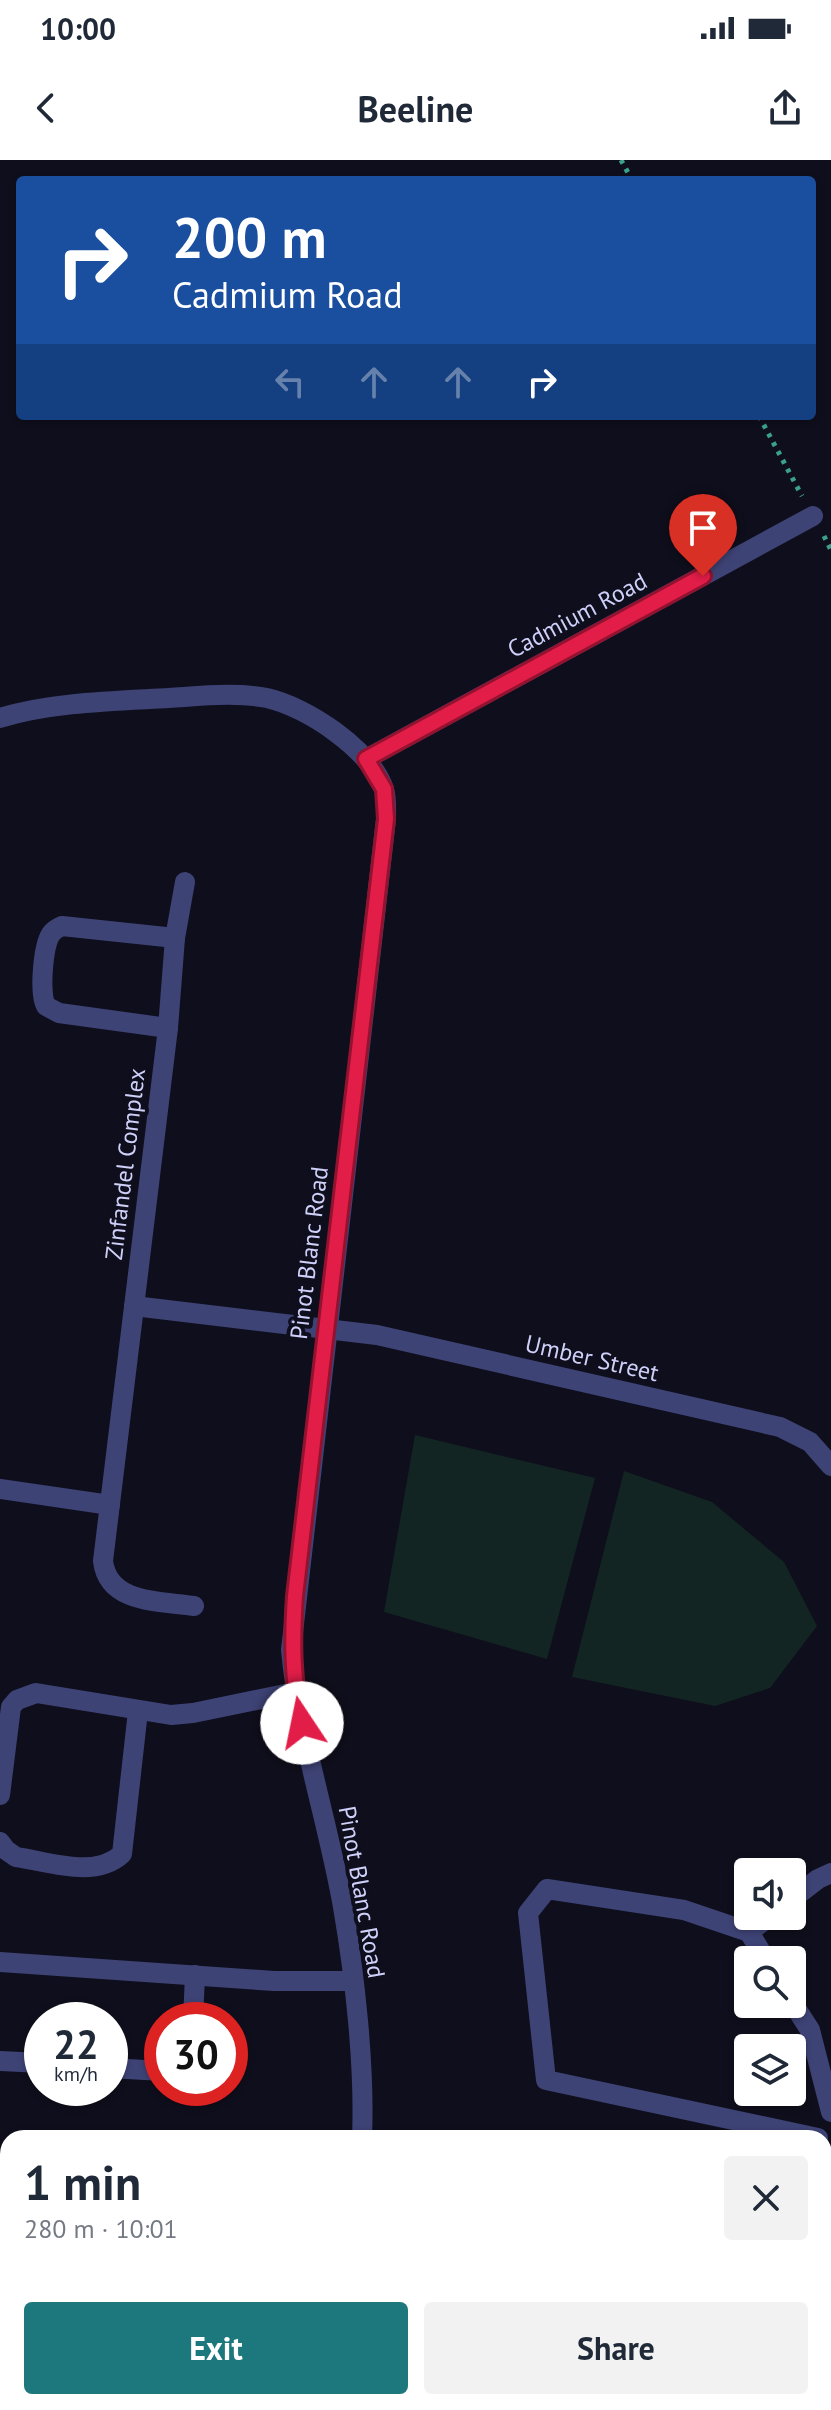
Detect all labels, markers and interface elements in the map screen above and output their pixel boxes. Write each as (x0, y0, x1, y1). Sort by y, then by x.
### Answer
text: 10:00 (40, 9, 116, 48)
text: Beeline (358, 85, 473, 132)
icon: back (24, 86, 68, 130)
icon: share (763, 86, 807, 130)
text: 200 m (172, 201, 327, 273)
icon: right (40, 208, 144, 312)
text: Cadmium Road (172, 271, 403, 318)
icon: left (268, 360, 312, 404)
icon: ahead (352, 360, 396, 404)
icon: ahead (436, 360, 480, 404)
icon: right (520, 360, 564, 404)
pin (669, 494, 737, 576)
icon: arrive (681, 506, 725, 550)
street label: Cadmium Road (502, 565, 652, 665)
street label: Zinfandel Complex (98, 1066, 152, 1262)
street label: Pinot Blanc Road (283, 1165, 335, 1341)
street label: Umber Street (522, 1328, 662, 1388)
position arrow (260, 1681, 344, 1765)
street label: Pinot Blanc Road (332, 1804, 392, 1980)
map controls (734, 1858, 806, 2106)
button: sound (734, 1858, 806, 1930)
button: search (734, 1946, 806, 2018)
speed limit sign: 30 (144, 2002, 248, 2106)
text: 22 (53, 2018, 99, 2070)
button: layers (734, 2034, 806, 2106)
text: km/h (54, 2061, 98, 2087)
text: 1 min (24, 2151, 141, 2213)
button: close (724, 2156, 808, 2240)
text: 280 m · 10:01 (24, 2212, 178, 2245)
button: Exit (24, 2302, 408, 2394)
button: Share (424, 2302, 808, 2394)

